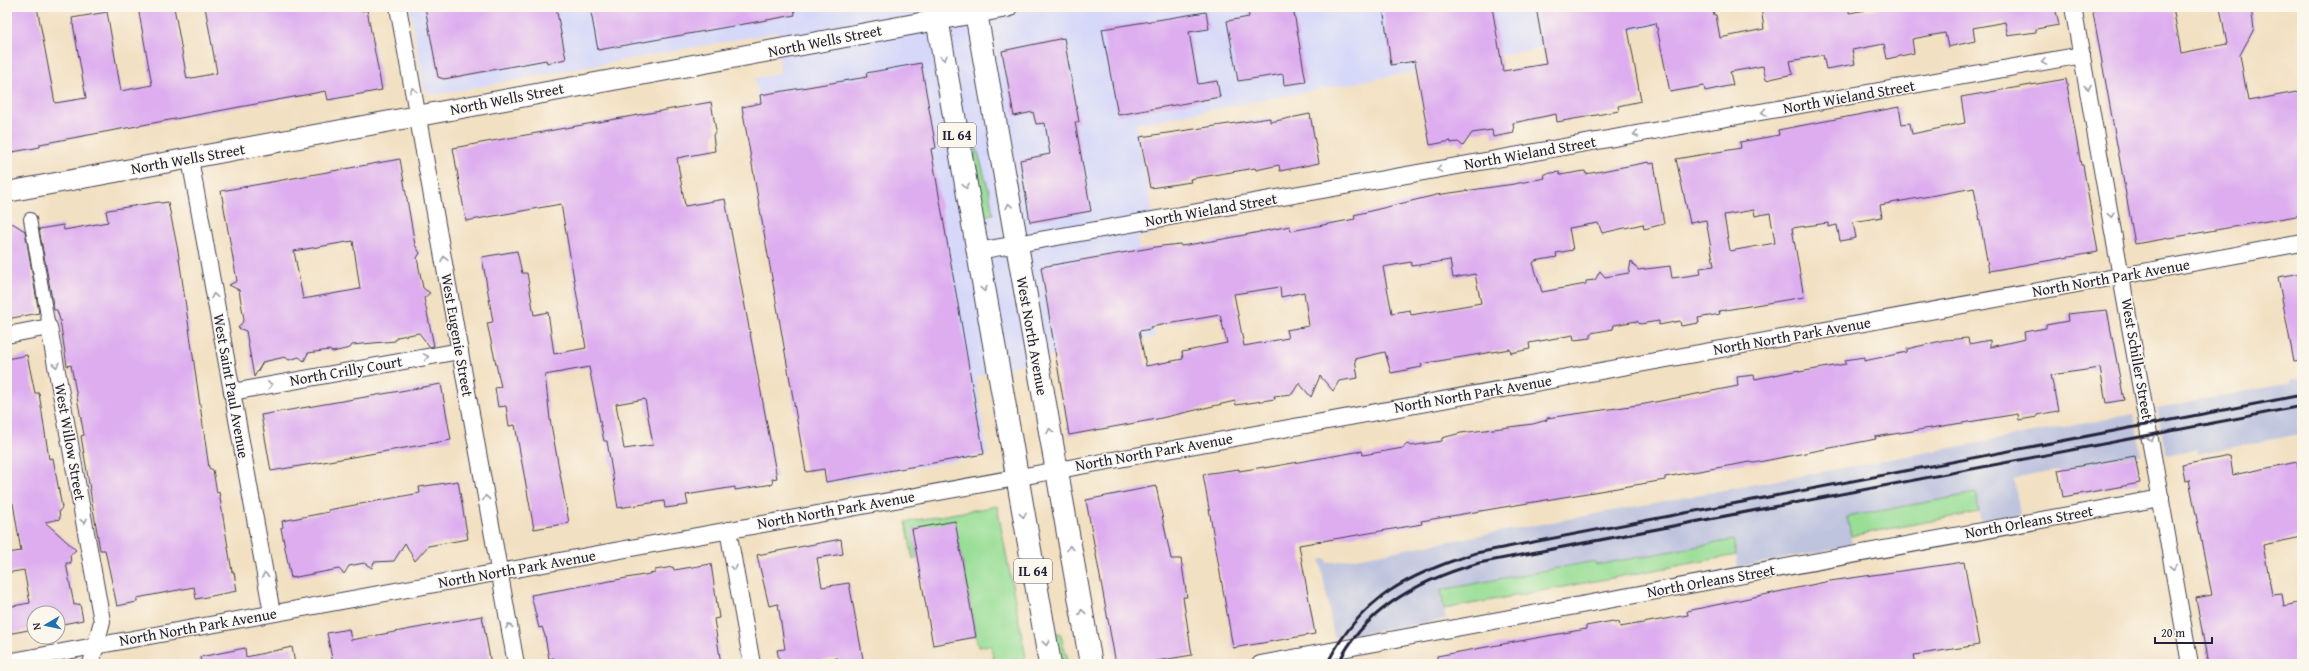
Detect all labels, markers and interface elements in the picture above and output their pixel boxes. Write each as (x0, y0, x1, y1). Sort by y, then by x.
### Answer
street label: North Wells Street (766, 19, 884, 62)
one-way arrow (939, 55, 948, 61)
one-way arrow (2040, 58, 2047, 66)
street label: North Wieland Street (1781, 74, 1917, 118)
street label: North Wells Street (448, 77, 566, 120)
one-way arrow (2083, 84, 2091, 90)
one-way arrow (409, 87, 418, 93)
one-way arrow (1761, 107, 1767, 115)
road number: IL 64 (938, 123, 976, 147)
street label: North Wieland Street (1462, 130, 1598, 174)
one-way arrow (1633, 130, 1639, 138)
street label: North Wells Street (129, 138, 247, 179)
one-way arrow (1436, 165, 1442, 173)
one-way arrow (962, 183, 970, 189)
street label: North Wieland Street (1143, 187, 1279, 231)
one-way arrow (1005, 203, 1014, 209)
one-way arrow (2106, 211, 2115, 218)
street label: North North Park Avenue (2030, 253, 2191, 302)
one-way arrow (440, 256, 448, 263)
street label: West Eugenie Street (436, 272, 479, 399)
street label: West North Avenue (1012, 275, 1053, 397)
one-way arrow (980, 286, 988, 293)
one-way arrow (211, 292, 219, 299)
street label: West Schiller Street (2116, 297, 2159, 422)
street label: North North Park Avenue (1711, 311, 1872, 360)
street label: West Saint Paul Avenue (208, 312, 255, 460)
street label: North Crilly Court (288, 350, 404, 391)
one-way arrow (422, 353, 429, 362)
one-way arrow (51, 362, 60, 368)
street label: North North Park Avenue (1392, 369, 1553, 418)
one-way arrow (267, 381, 273, 390)
street label: West Willow Street (50, 382, 91, 503)
street label: North North Park Avenue (1073, 427, 1234, 476)
one-way arrow (1046, 428, 1054, 434)
one-way arrow (2146, 436, 2155, 442)
street label: North North Park Avenue (755, 485, 916, 534)
one-way arrow (483, 495, 491, 501)
street label: North Orleans Street (1963, 500, 2095, 543)
one-way arrow (1019, 512, 1027, 519)
one-way arrow (79, 517, 88, 524)
street label: North North Park Avenue (436, 544, 597, 593)
one-way arrow (1067, 545, 1075, 551)
road number: IL 64 (1014, 559, 1052, 583)
street label: North Orleans Street (1645, 559, 1777, 602)
one-way arrow (2169, 564, 2177, 570)
one-way arrow (730, 565, 738, 571)
one-way arrow (261, 572, 269, 578)
street label: North North Park Avenue (117, 602, 278, 651)
north arrow (26, 605, 66, 645)
one-way arrow (1078, 609, 1086, 615)
scale bar (2155, 619, 2212, 645)
text: N (28, 621, 45, 631)
one-way arrow (505, 622, 514, 629)
text: 20 m (2161, 624, 2185, 641)
one-way arrow (1042, 640, 1050, 647)

